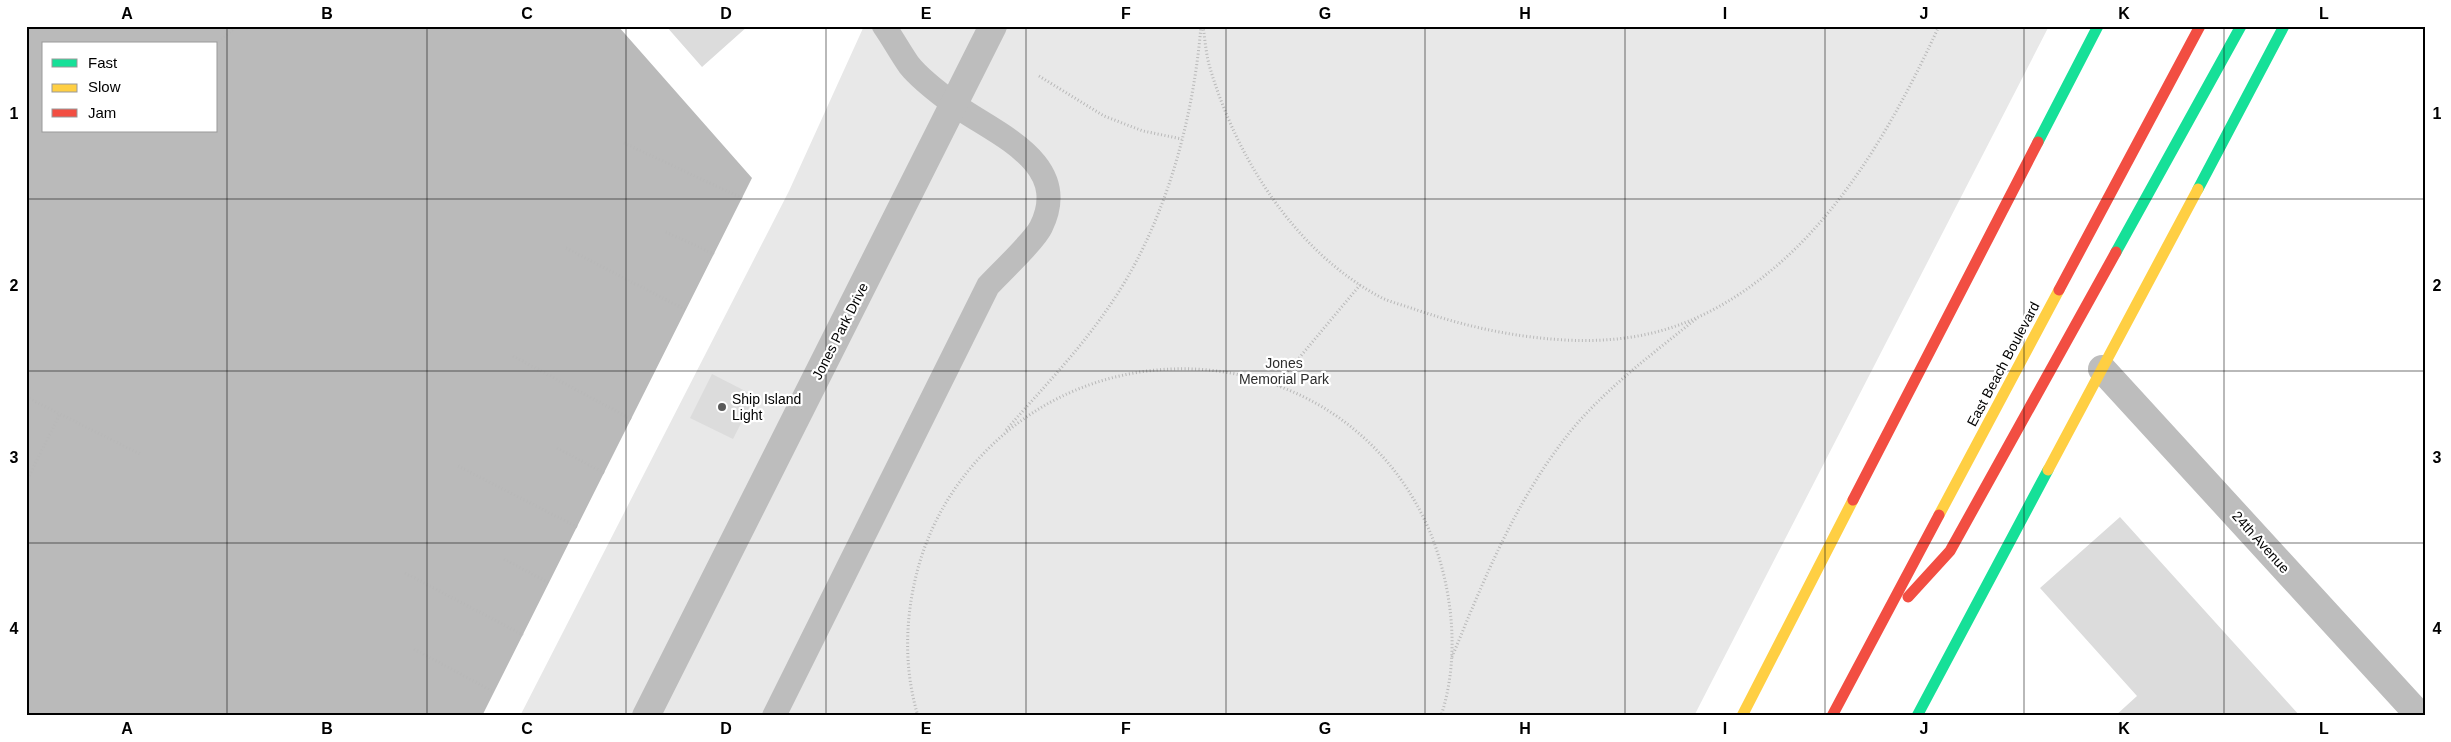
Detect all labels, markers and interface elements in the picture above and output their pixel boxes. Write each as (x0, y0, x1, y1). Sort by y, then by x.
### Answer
text: A (121, 5, 133, 22)
text: B (321, 5, 333, 22)
text: C (521, 5, 533, 22)
text: D (720, 5, 732, 22)
text: E (921, 5, 932, 22)
text: F (1121, 5, 1131, 22)
text: G (1319, 5, 1331, 22)
text: H (1519, 5, 1531, 22)
text: I (1723, 5, 1727, 22)
text: J (1920, 5, 1928, 22)
text: K (2118, 5, 2130, 22)
text: L (2319, 5, 2329, 22)
legend (42, 42, 218, 132)
text: Fast (88, 54, 118, 71)
text: Slow (88, 78, 121, 95)
text: Jam (88, 104, 116, 121)
text: 1 (10, 105, 19, 122)
text: 1 (2433, 105, 2442, 122)
text: 2 (10, 277, 19, 294)
text: 2 (2433, 277, 2442, 294)
street label: Jones Park Drive (809, 280, 871, 382)
street label: East Beach Boulevard (1963, 299, 2043, 429)
park label: Jones Memorial Park (1239, 355, 1330, 387)
place label: Ship Island Light (732, 391, 801, 423)
marker: Ship Island Light (716, 401, 728, 413)
text: 3 (10, 449, 19, 466)
text: 3 (2433, 449, 2442, 466)
street label: 24th Avenue (2229, 508, 2293, 576)
text: 4 (10, 620, 19, 637)
text: 4 (2433, 620, 2442, 637)
text: A (121, 720, 133, 737)
text: B (321, 720, 333, 737)
text: C (521, 720, 533, 737)
text: D (720, 720, 732, 737)
text: E (921, 720, 932, 737)
text: F (1121, 720, 1131, 737)
text: G (1319, 720, 1331, 737)
text: H (1519, 720, 1531, 737)
text: I (1723, 720, 1727, 737)
text: J (1920, 720, 1928, 737)
text: K (2118, 720, 2130, 737)
text: L (2319, 720, 2329, 737)

